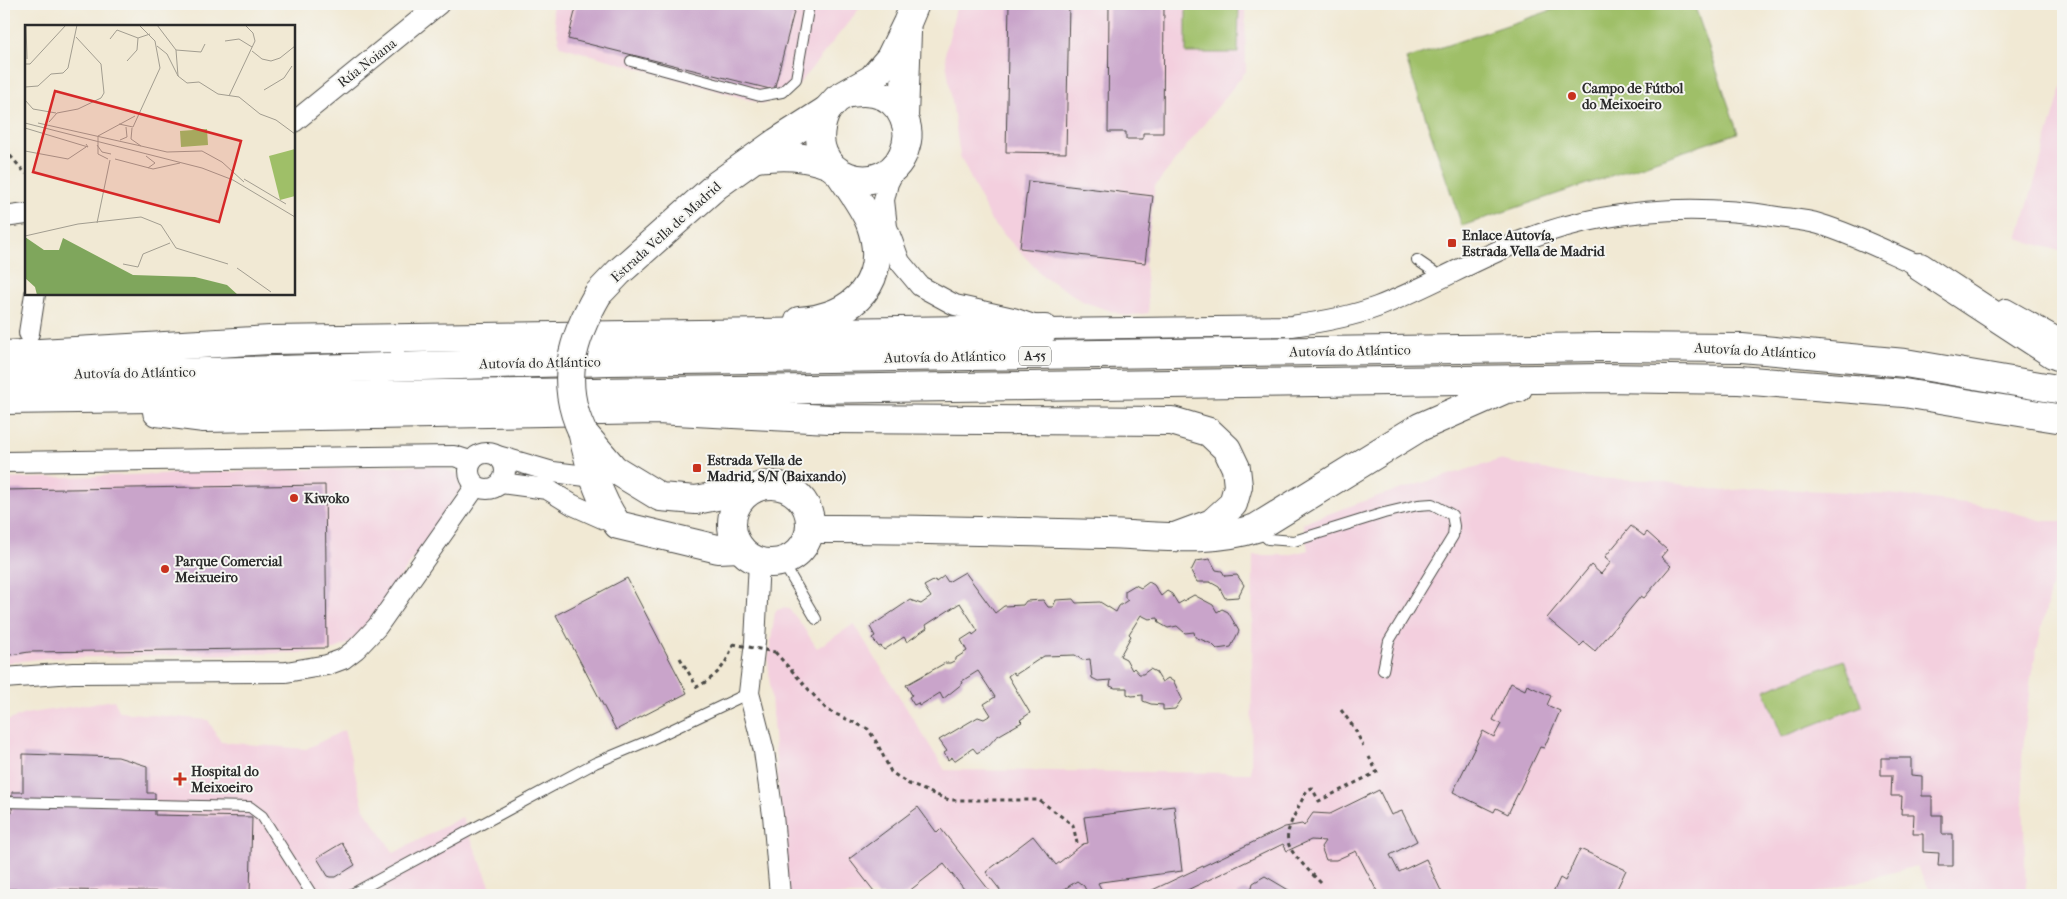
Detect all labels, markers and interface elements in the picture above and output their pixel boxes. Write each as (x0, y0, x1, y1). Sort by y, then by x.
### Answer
inset map (25, 25, 295, 295)
street label: Rúa Noiana (334, 34, 400, 91)
place label: Campo de Fútbol do Meixoeiro (1582, 80, 1683, 113)
marker: Campo de Fútbol do Meixoeiro (1566, 90, 1578, 102)
street label: Estrada Vella de Madrid (607, 178, 725, 286)
place label: Enlace Autovía, Estrada Vella de Madrid (1462, 227, 1606, 260)
marker: Enlace Autovía, Estrada Vella de Madrid (1446, 237, 1458, 249)
street label: Autovía do Atlántico (1693, 339, 1816, 363)
street label: Autovía do Atlántico (1288, 341, 1411, 361)
road number: A-55 (1019, 346, 1051, 366)
street label: Autovía do Atlántico (883, 347, 1006, 367)
street label: Autovía do Atlántico (478, 353, 601, 373)
street label: Autovía do Atlántico (73, 363, 196, 383)
place label: Estrada Vella de Madrid, S/N (Baixando) (706, 452, 846, 485)
marker: Estrada Vella de Madrid, S/N (Baixando) (691, 462, 703, 474)
place label: Kiwoko (304, 490, 349, 507)
marker: Kiwoko (288, 492, 300, 504)
place label: Parque Comercial Meixueiro (174, 553, 282, 586)
marker: Parque Comercial Meixueiro (159, 563, 171, 575)
place label: Hospital do Meixoeiro (190, 763, 259, 796)
marker: Hospital do Meixoeiro (173, 772, 187, 786)

